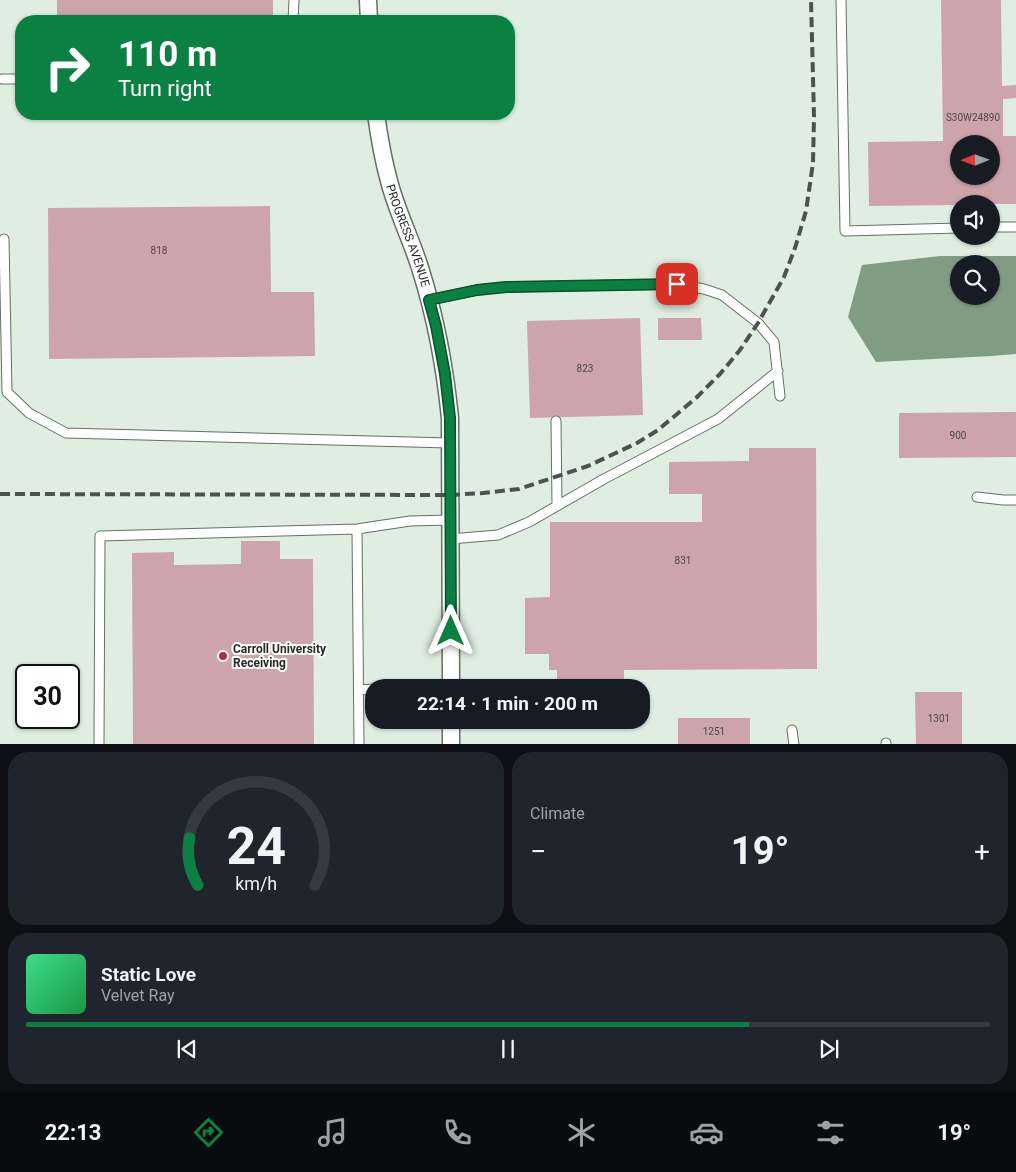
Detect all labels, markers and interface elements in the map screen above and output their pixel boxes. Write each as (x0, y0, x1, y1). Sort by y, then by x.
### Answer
text: 110 m (118, 34, 217, 75)
icon: right (35, 35, 100, 100)
text: Turn right (118, 76, 212, 101)
house number: S30W24890 (946, 112, 1000, 123)
north arrow (950, 135, 1000, 185)
map controls (950, 135, 1000, 305)
street label: PROGRESS AVENUE (383, 183, 432, 289)
button: sound (950, 195, 1000, 245)
house number: 818 (151, 245, 168, 256)
button: search (950, 255, 1000, 305)
pin (656, 263, 698, 305)
icon: arrive (663, 270, 691, 298)
house number: 823 (577, 363, 593, 374)
house number: 900 (950, 430, 967, 441)
house number: 831 (675, 555, 691, 566)
position arrow (424, 604, 476, 656)
place label: Carroll University Receiving (233, 642, 327, 670)
marker: Carroll University Receiving (217, 650, 229, 662)
speed limit sign: 30 (15, 664, 80, 729)
text: 22:14 · 1 min · 200 m (417, 692, 598, 715)
house number: 1301 (928, 713, 950, 724)
house number: 1251 (703, 726, 725, 737)
text: Climate (530, 804, 585, 823)
text: 24 (226, 816, 286, 877)
text: 19° (731, 829, 789, 873)
text: − (530, 835, 546, 868)
text: + (974, 835, 990, 868)
text: km/h (235, 873, 277, 894)
text: Static Love (101, 963, 196, 986)
text: Velvet Ray (101, 986, 175, 1005)
icon: previous (173, 1035, 201, 1063)
icon: pause (494, 1035, 522, 1063)
icon: next (815, 1035, 843, 1063)
icon: directions (191, 1115, 226, 1150)
icon: music (315, 1115, 350, 1150)
icon: phone (440, 1115, 475, 1150)
icon: climate (564, 1115, 599, 1150)
icon: car (689, 1115, 724, 1150)
icon: filters (813, 1115, 848, 1150)
text: 22:13 (45, 1120, 101, 1145)
text: 19° (937, 1120, 971, 1145)

